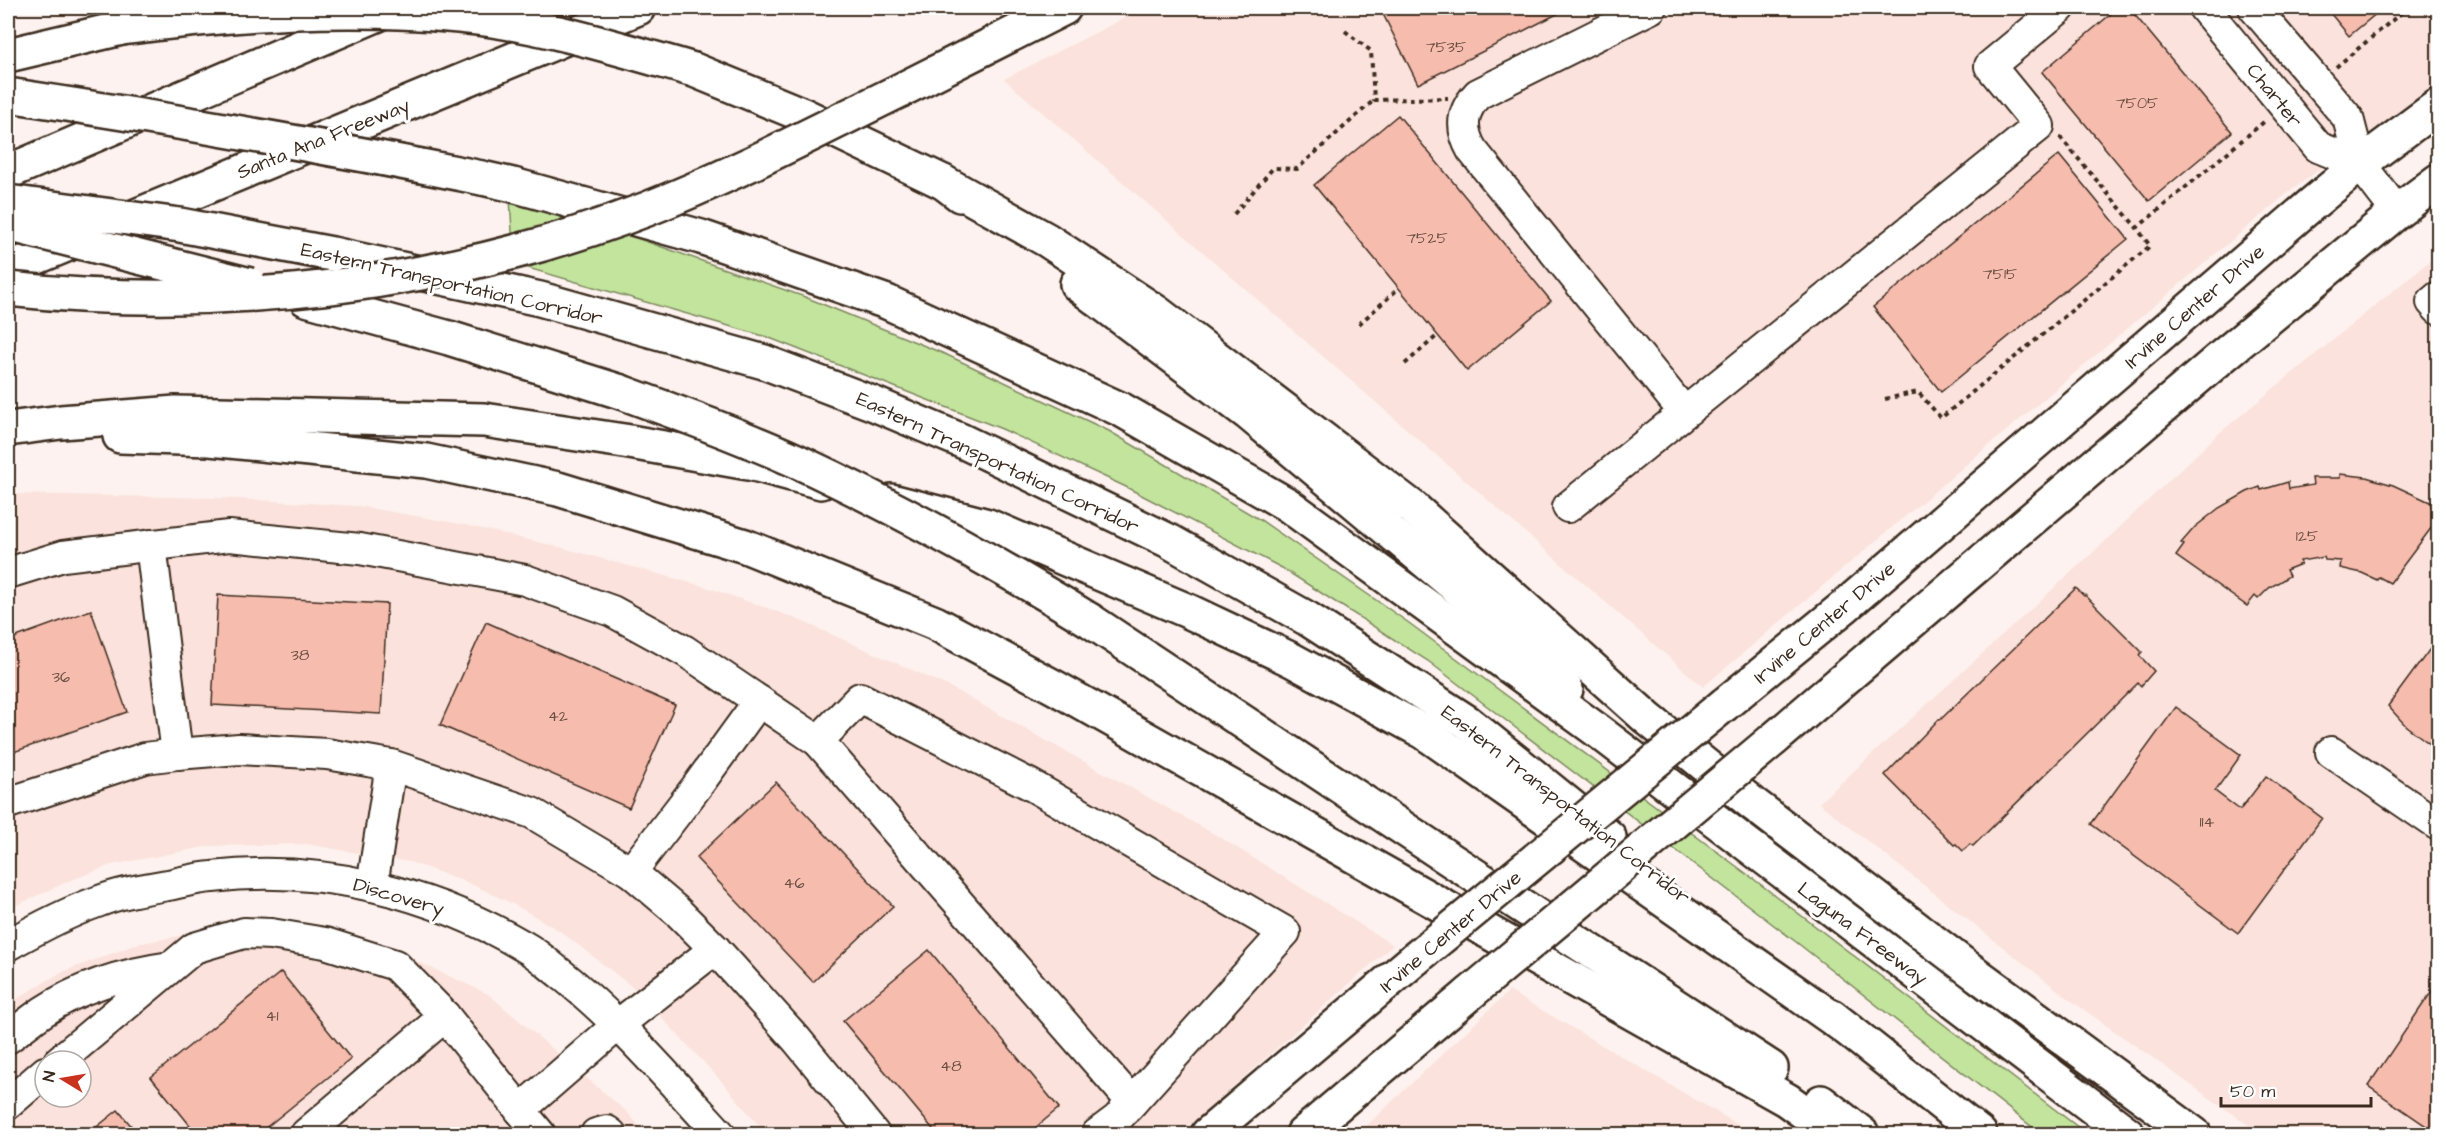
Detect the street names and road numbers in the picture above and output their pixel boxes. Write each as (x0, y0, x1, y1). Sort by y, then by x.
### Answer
street label: Charter (2240, 58, 2309, 134)
street label: Santa Ana Freeway (233, 91, 414, 187)
street label: Eastern Transportation Corridor (298, 236, 605, 332)
street label: Irvine Center Drive (2119, 238, 2271, 376)
street label: Eastern Transportation Corridor (852, 385, 1143, 541)
street label: Irvine Center Drive (1748, 555, 1902, 691)
street label: Eastern Transportation Corridor (1435, 699, 1696, 911)
street label: Irvine Center Drive (1374, 864, 1528, 1000)
street label: Discovery (350, 871, 447, 924)
street label: Laguna Freeway (1791, 876, 1933, 993)

